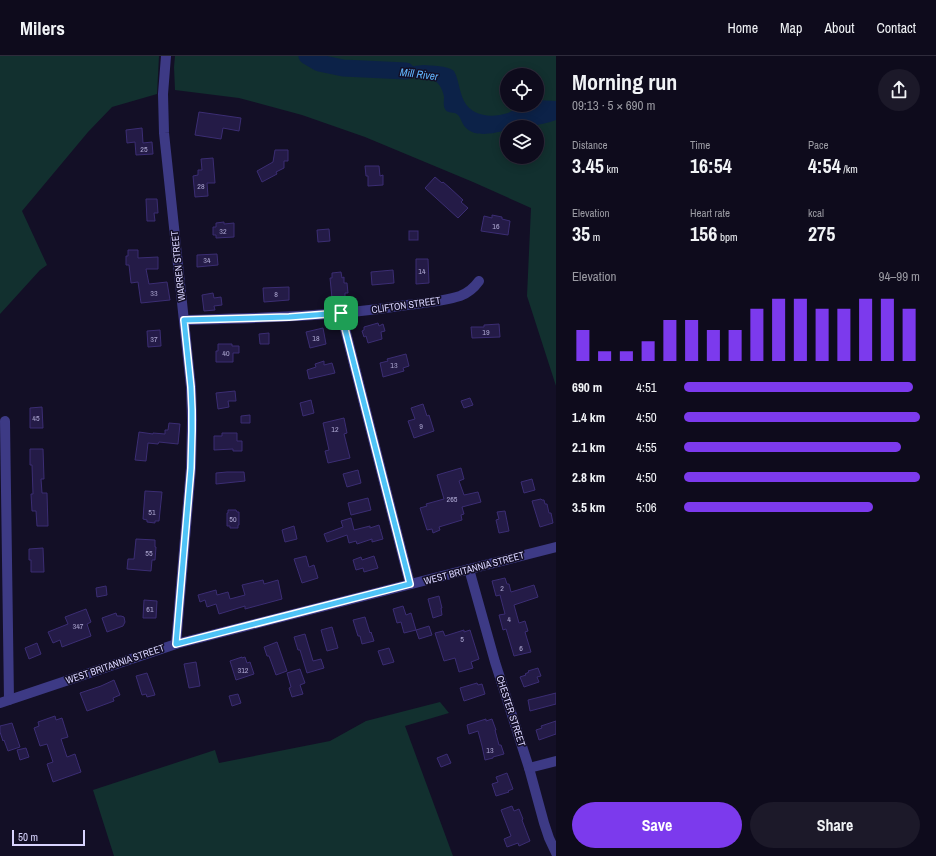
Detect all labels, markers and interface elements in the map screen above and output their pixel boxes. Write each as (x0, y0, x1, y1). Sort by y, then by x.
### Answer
text: Milers (20, 15, 65, 41)
text: Home (727, 19, 758, 37)
text: Map (780, 19, 802, 37)
text: About (824, 19, 854, 37)
text: Contact (876, 19, 916, 37)
water label: Mill River (399, 65, 440, 83)
text: Morning run (572, 67, 677, 97)
map controls (500, 68, 544, 164)
button: locate (500, 68, 544, 112)
button: share (878, 69, 920, 111)
text: 09:13 · 5 × 690 m (572, 97, 655, 114)
button: layers (500, 120, 544, 164)
text: Distance (572, 138, 608, 152)
text: Time (690, 138, 710, 152)
text: Pace (808, 138, 829, 152)
house number: 25 (140, 144, 148, 154)
text: 3.45 (572, 152, 604, 179)
text: 16:54 (690, 152, 732, 179)
text: 4:54 (808, 152, 841, 179)
text: km (604, 162, 618, 176)
text: /km (841, 162, 858, 176)
house number: 28 (197, 181, 205, 191)
text: Elevation (572, 206, 610, 220)
text: Heart rate (690, 206, 730, 220)
text: kcal (808, 206, 824, 220)
text: 35 (572, 220, 590, 247)
text: 156 (690, 220, 717, 247)
text: 275 (808, 220, 835, 247)
house number: 16 (492, 221, 500, 231)
house number: 32 (219, 226, 227, 236)
street label: WARREN STREET (168, 230, 188, 302)
text: m (590, 230, 600, 244)
text: bpm (717, 230, 737, 244)
house number: 34 (203, 255, 211, 265)
house number: 14 (418, 266, 426, 276)
text: Elevation (572, 268, 616, 285)
text: 94–99 m (879, 268, 920, 285)
house number: 33 (150, 288, 158, 298)
house number: 8 (274, 289, 278, 299)
street label: CLIFTON STREET (371, 294, 441, 316)
pin (324, 296, 358, 330)
icon: arrive (330, 302, 352, 324)
house number: 19 (482, 327, 490, 337)
house number: 18 (312, 333, 320, 343)
house number: 37 (150, 334, 158, 344)
house number: 40 (222, 348, 230, 358)
house number: 13 (390, 360, 398, 370)
text: 690 m (572, 379, 602, 396)
text: 4:51 (636, 379, 657, 396)
text: 1.4 km (572, 409, 605, 426)
text: 4:50 (636, 409, 657, 426)
house number: 45 (32, 413, 40, 423)
house number: 9 (419, 421, 423, 431)
house number: 12 (331, 424, 339, 434)
text: 2.1 km (572, 439, 605, 456)
text: 4:55 (636, 439, 657, 456)
text: 2.8 km (572, 469, 605, 486)
text: 4:50 (636, 469, 657, 486)
house number: 265 (447, 494, 458, 504)
text: 3.5 km (572, 499, 605, 516)
text: 5:06 (636, 499, 657, 516)
house number: 51 (148, 507, 156, 517)
house number: 50 (229, 514, 237, 524)
house number: 55 (145, 548, 153, 558)
street label: WEST BRITANNIA STREET (422, 548, 526, 588)
house number: 2 (500, 583, 504, 593)
house number: 61 (146, 604, 154, 614)
house number: 4 (507, 614, 511, 624)
house number: 347 (73, 621, 84, 631)
house number: 5 (460, 634, 464, 644)
street label: WEST BRITANNIA STREET (64, 641, 166, 687)
house number: 6 (519, 643, 523, 653)
house number: 312 (238, 665, 249, 675)
street label: CHESTER STREET (493, 674, 529, 748)
house number: 13 (486, 745, 494, 755)
button: Save (572, 802, 742, 848)
button: Share (750, 802, 920, 848)
scale bar (12, 828, 85, 847)
text: 50 m (18, 830, 38, 844)

